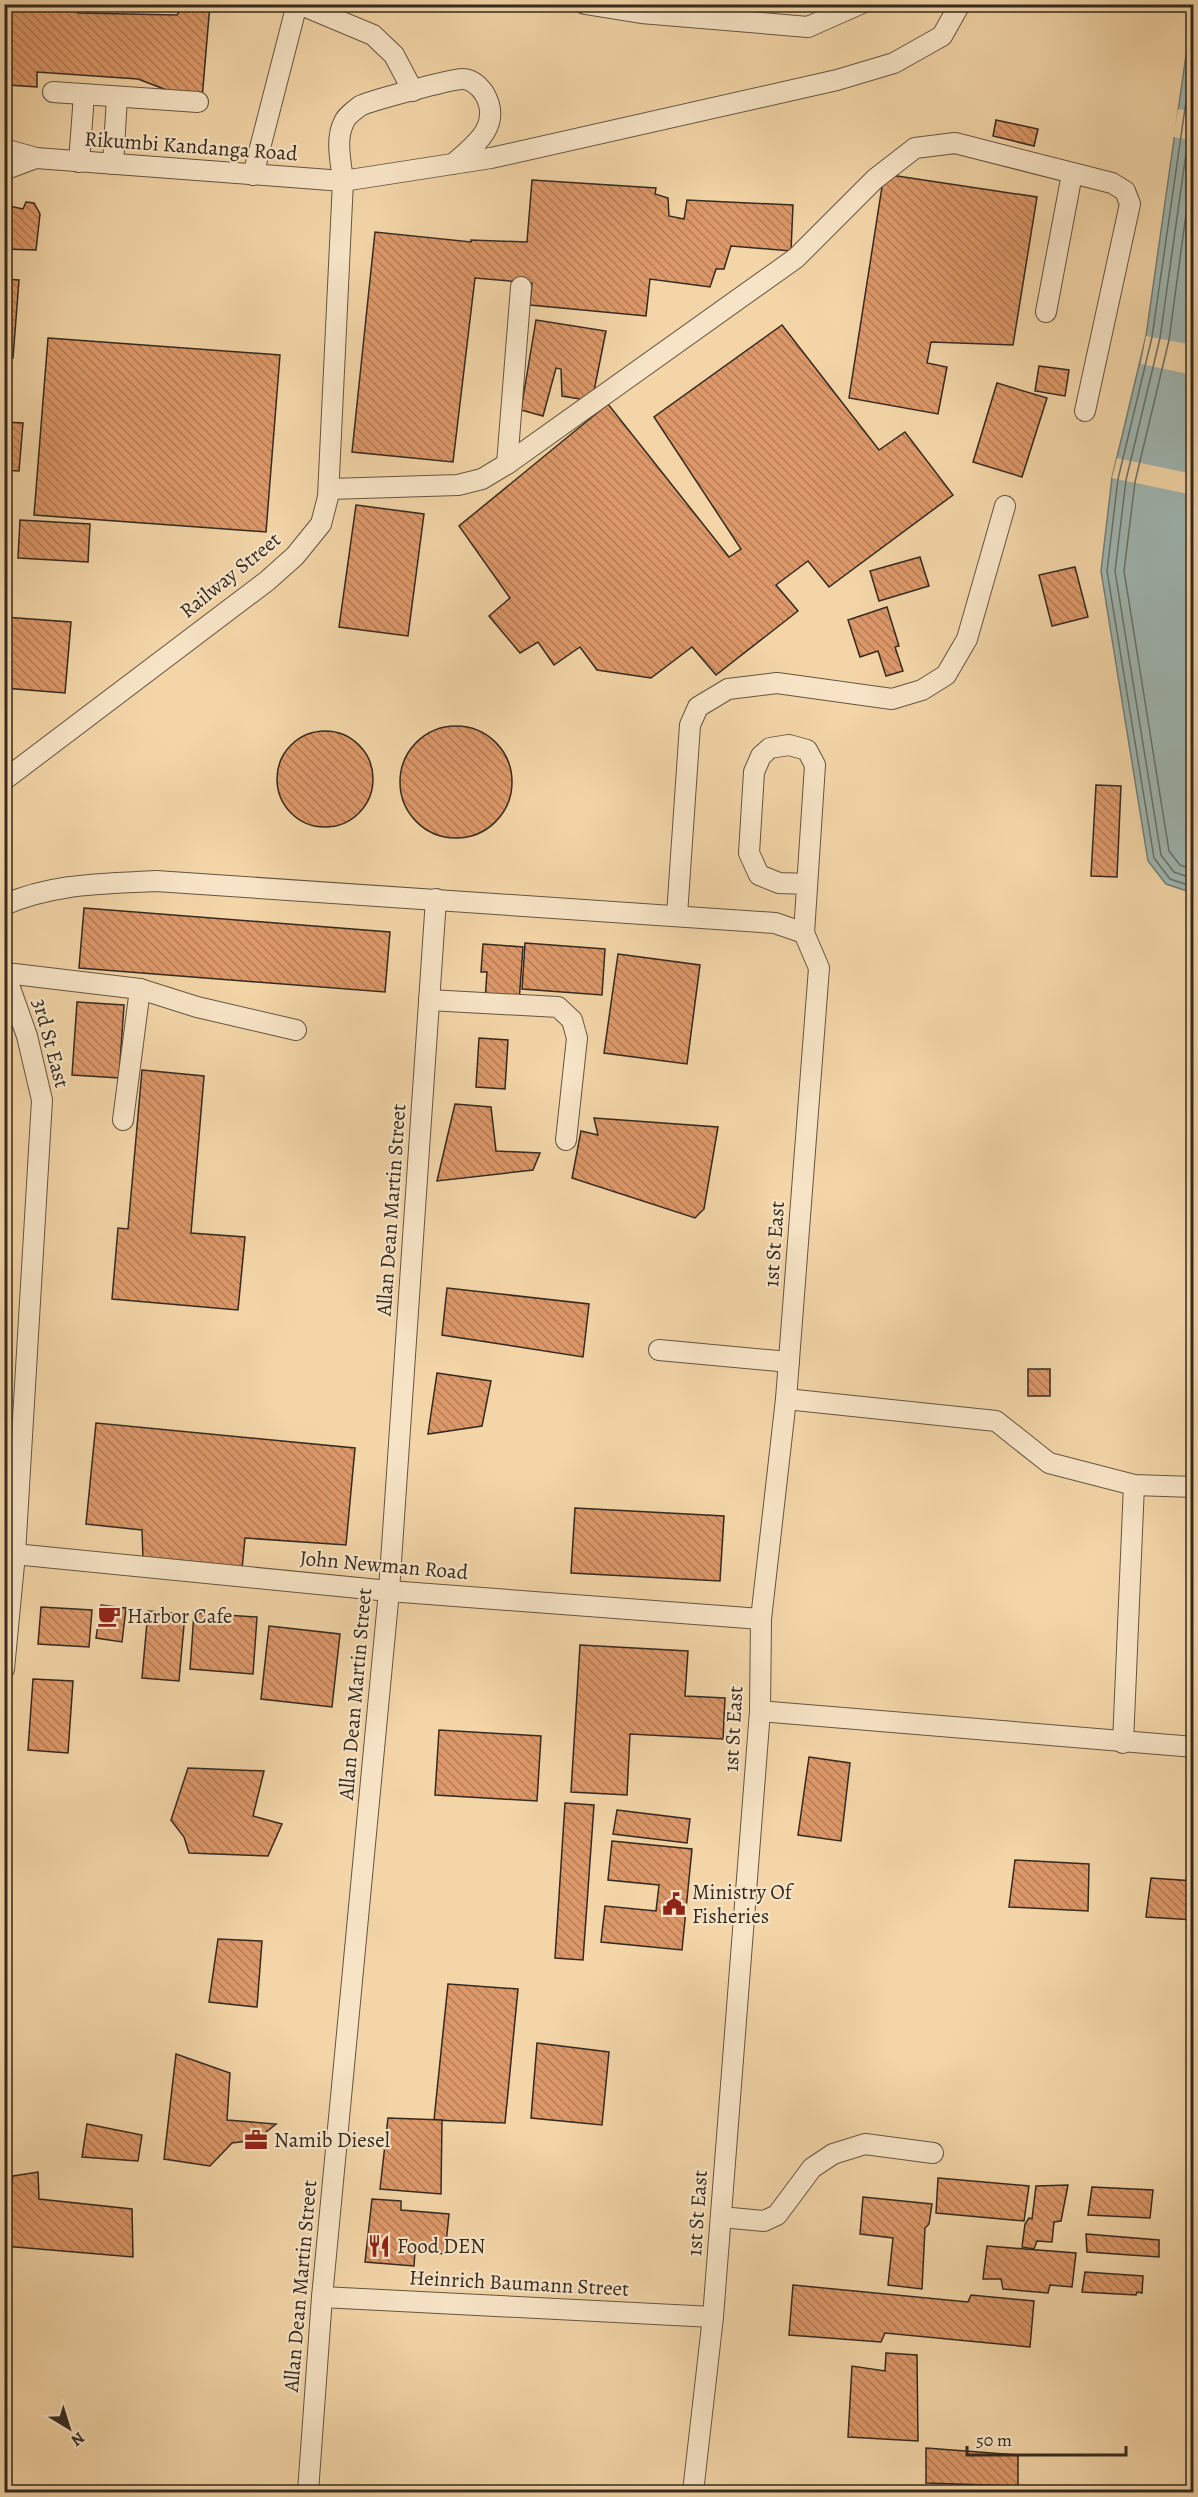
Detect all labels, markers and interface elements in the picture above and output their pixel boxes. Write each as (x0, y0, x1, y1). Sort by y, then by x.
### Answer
street label: Rikumbi Kandanga Road (84, 125, 299, 167)
street label: Railway Street (174, 526, 286, 624)
street label: 3rd St East (26, 995, 76, 1091)
street label: Allan Dean Martin Street (370, 1103, 412, 1318)
street label: 1st St East (757, 1200, 791, 1288)
street label: John Newman Road (299, 1544, 470, 1586)
street label: Allan Dean Martin Street (332, 1587, 378, 1802)
place label: Harbor Cafe (127, 1602, 232, 1630)
cafe icon: Harbor Cafe (96, 1603, 122, 1629)
street label: 1st St East (717, 1685, 749, 1773)
place label: Ministry Of Fisheries (692, 1878, 795, 1930)
public building icon: Ministry Of Fisheries (661, 1891, 687, 1917)
place label: Namib Diesel (274, 2126, 390, 2154)
office icon: Namib Diesel (243, 2127, 269, 2153)
street label: 1st St East (680, 2169, 714, 2257)
street label: Allan Dean Martin Street (277, 2179, 323, 2394)
place label: Food DEN (397, 2232, 485, 2260)
restaurant icon: Food DEN (366, 2233, 392, 2259)
street label: Heinrich Baumann Street (408, 2263, 630, 2303)
north arrow (39, 2398, 99, 2458)
scale bar (967, 2419, 1126, 2457)
text: N (66, 2427, 89, 2452)
text: 50 m (976, 2428, 1012, 2452)

